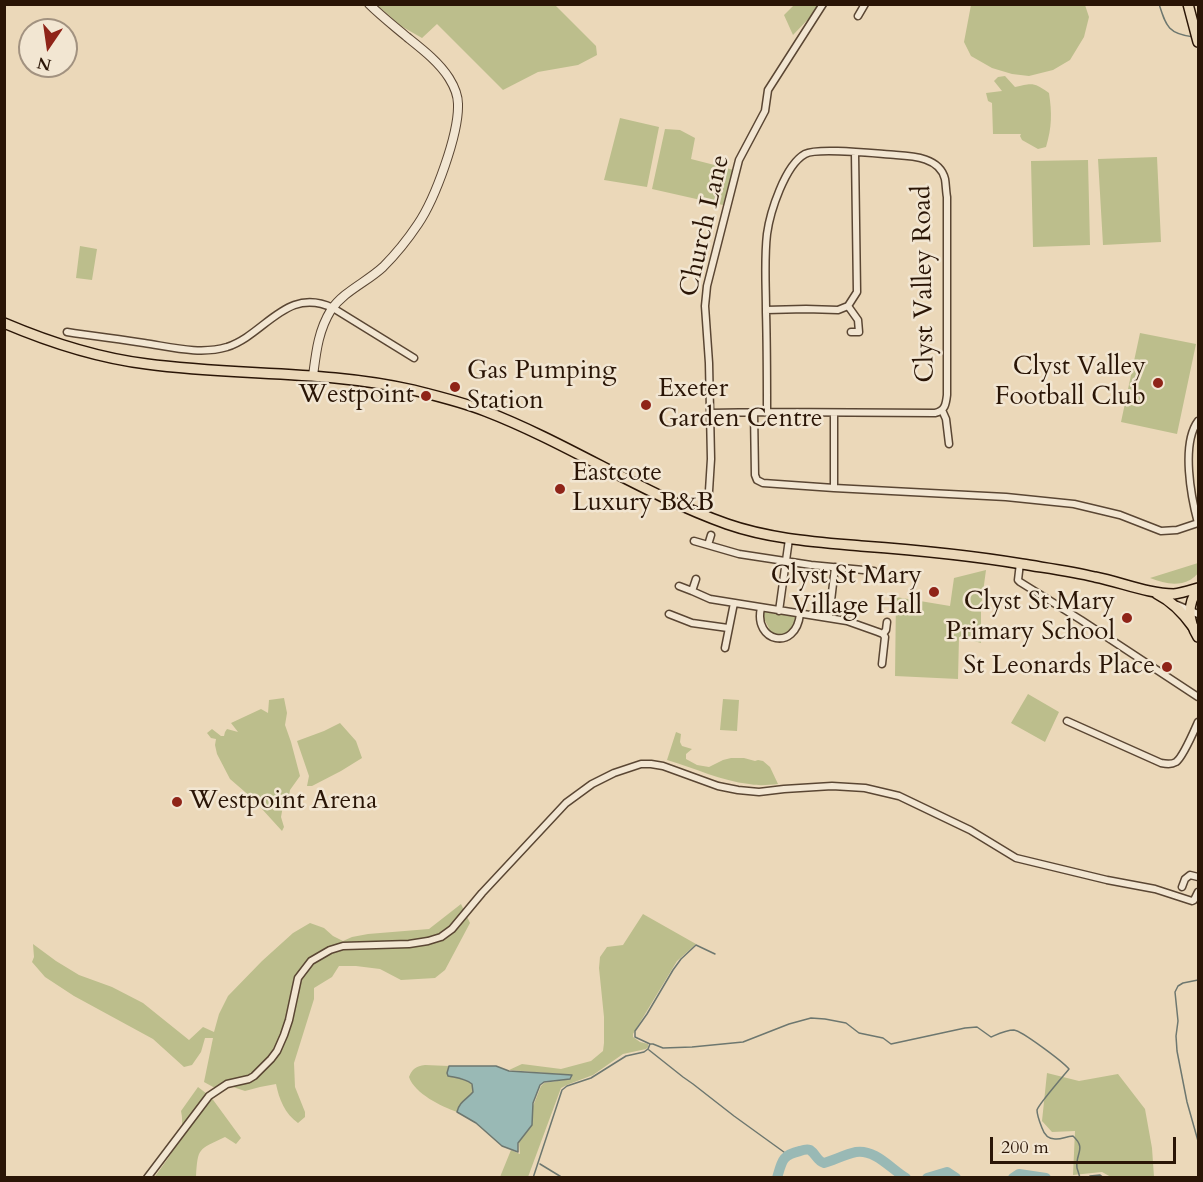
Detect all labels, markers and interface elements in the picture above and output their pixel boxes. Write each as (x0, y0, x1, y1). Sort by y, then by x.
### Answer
north arrow (18, 18, 78, 78)
text: N (35, 51, 54, 76)
street label: Church Lane (675, 152, 737, 300)
street label: Clyst Valley Road (908, 185, 942, 383)
place label: Clyst Valley Football Club (995, 352, 1146, 414)
place label: Gas Pumping Station (467, 356, 617, 418)
place label: Exeter Garden Centre (658, 374, 823, 436)
marker: Clyst Valley Football Club (1151, 376, 1165, 390)
place label: Westpoint (298, 380, 414, 412)
marker: Gas Pumping Station (448, 380, 462, 394)
marker: Westpoint (419, 389, 433, 403)
marker: Exeter Garden Centre (639, 398, 653, 412)
place label: Eastcote Luxury B&B (572, 458, 714, 520)
marker: Eastcote Luxury B&B (553, 482, 567, 496)
place label: Clyst St Mary Village Hall (771, 561, 922, 622)
marker: Clyst St Mary Village Hall (927, 585, 941, 599)
place label: Clyst St Mary Primary School (946, 587, 1115, 648)
marker: Clyst St Mary Primary School (1120, 611, 1134, 625)
place label: St Leonards Place (963, 651, 1155, 683)
marker: St Leonards Place (1160, 660, 1174, 674)
place label: Westpoint Arena (189, 786, 377, 818)
marker: Westpoint Arena (170, 795, 184, 809)
scale bar (993, 1125, 1179, 1163)
text: 200 m (1001, 1135, 1049, 1160)

